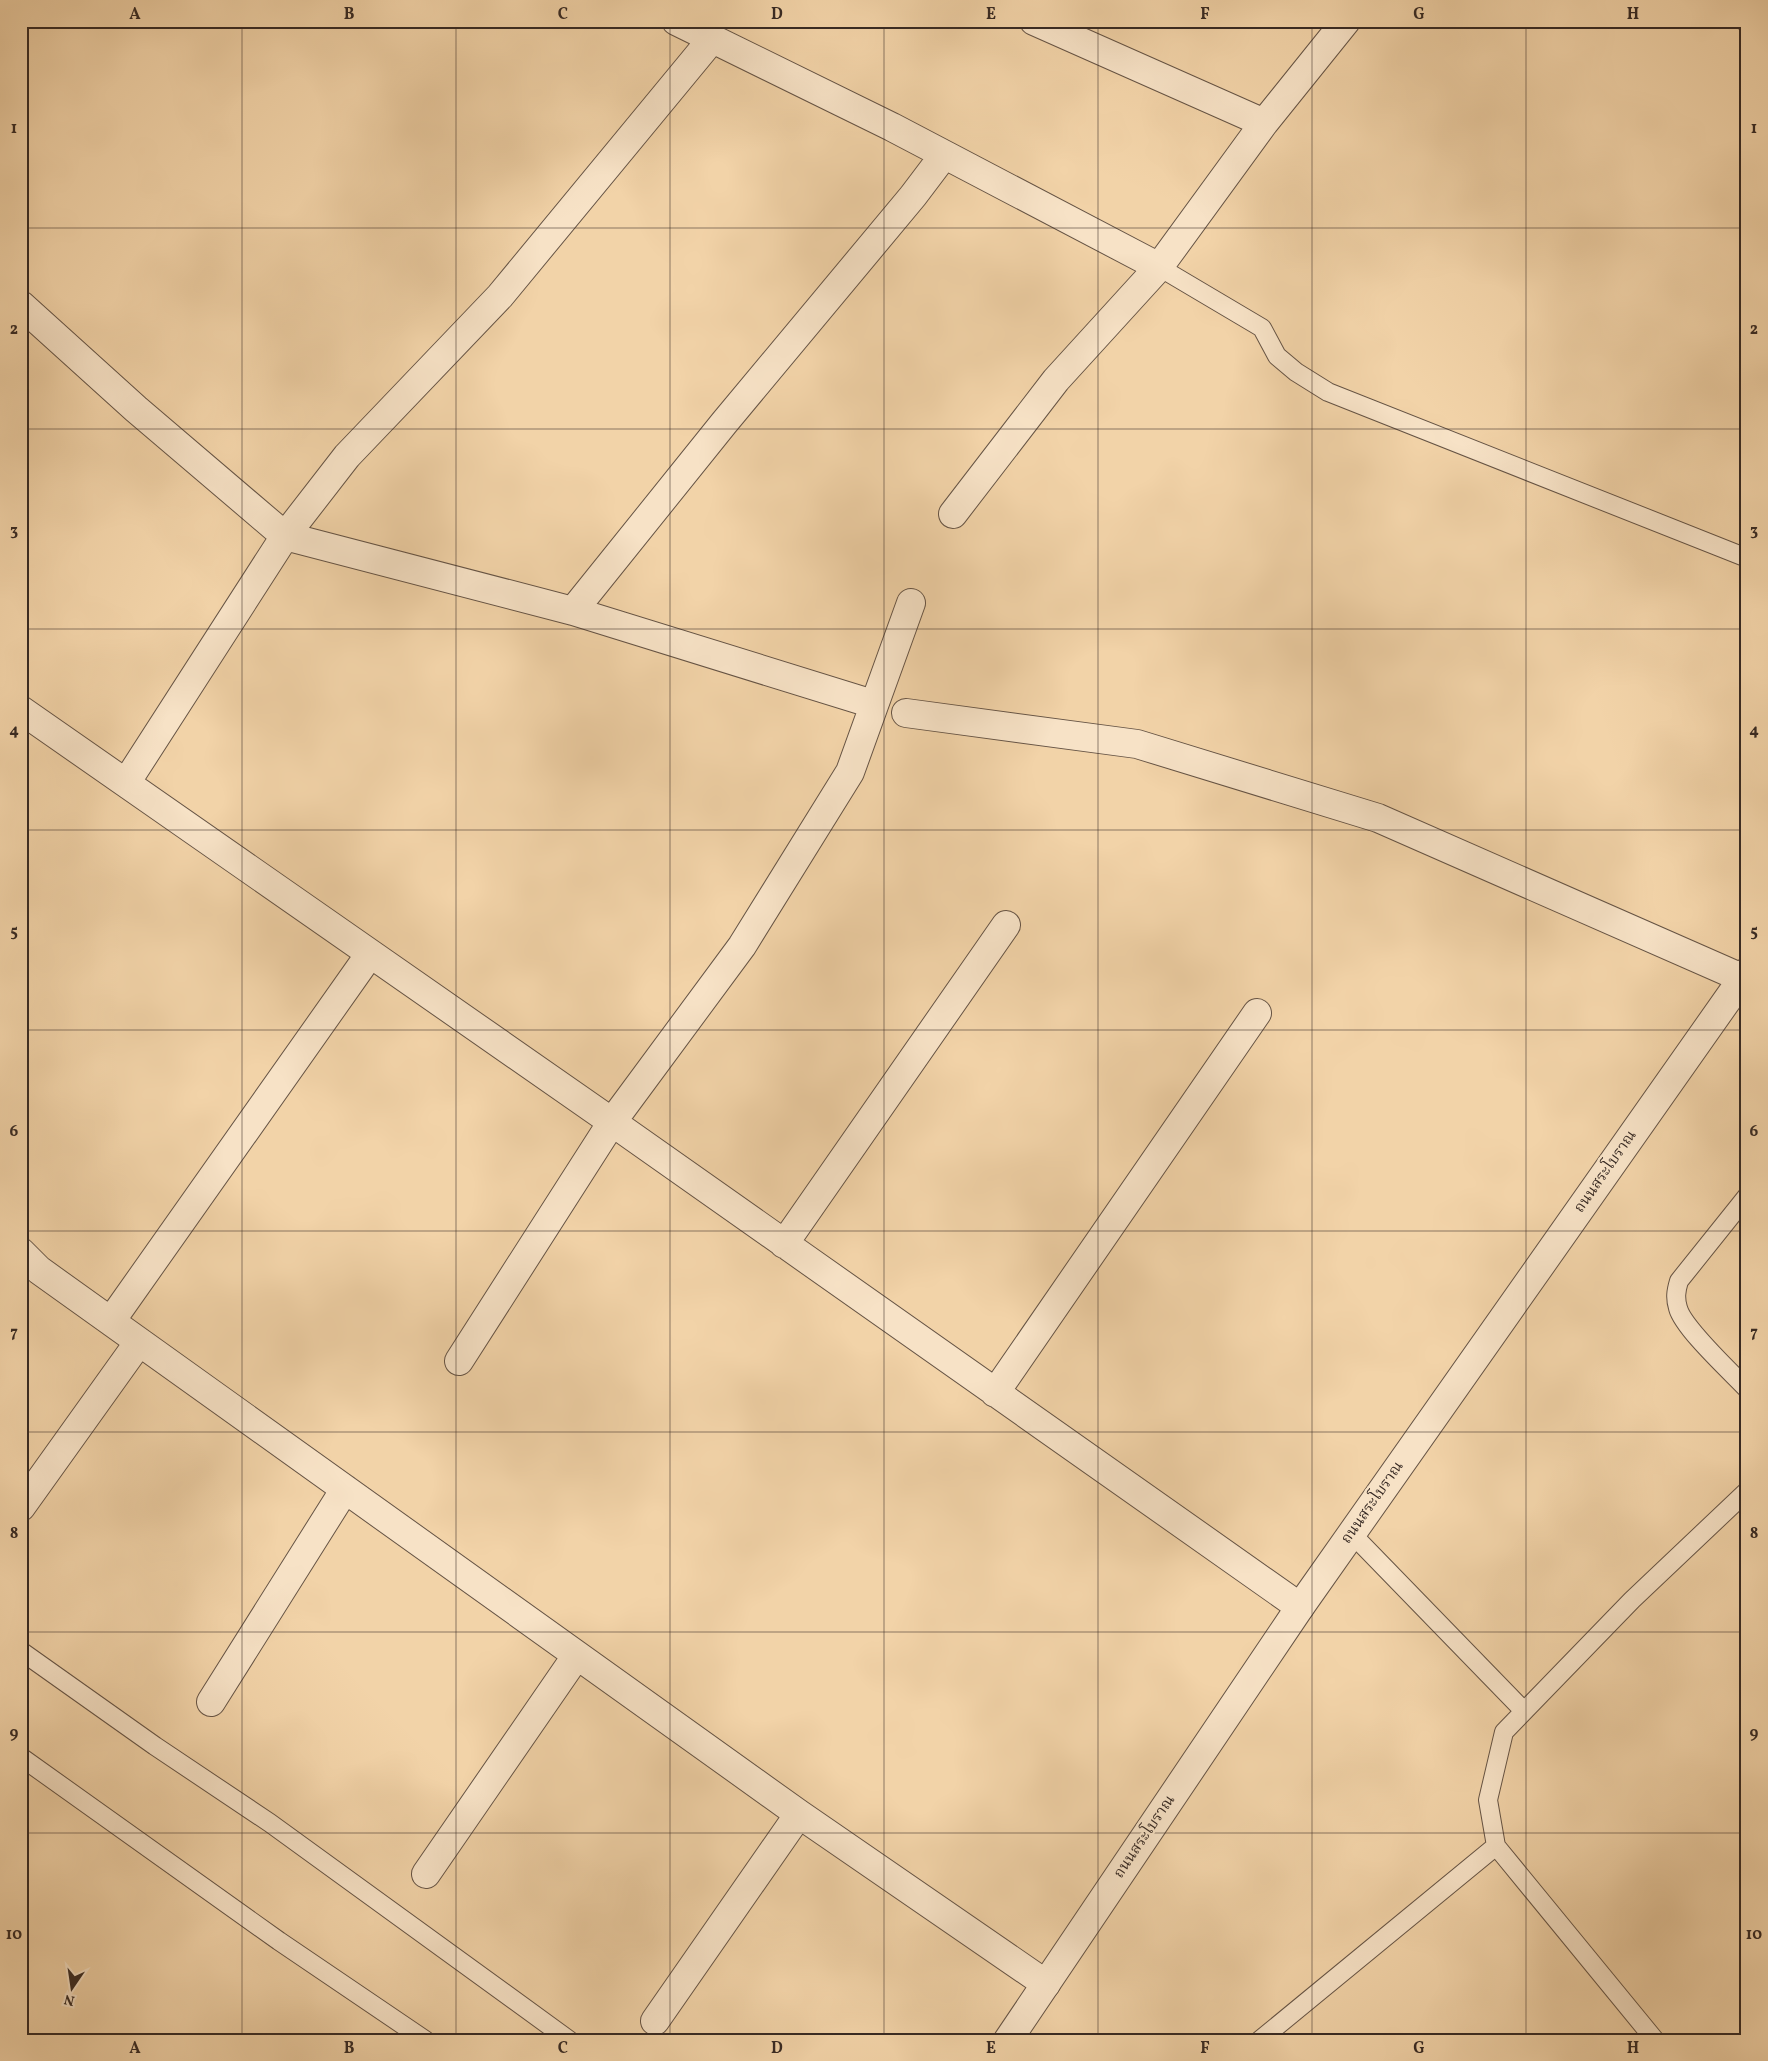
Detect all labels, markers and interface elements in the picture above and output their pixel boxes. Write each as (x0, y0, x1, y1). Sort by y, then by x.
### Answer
text: A (129, 4, 141, 26)
text: B (344, 4, 355, 26)
text: C (558, 4, 568, 26)
text: D (771, 4, 783, 26)
text: E (986, 4, 996, 26)
text: F (1200, 4, 1210, 26)
text: G (1413, 4, 1425, 26)
text: H (1627, 4, 1639, 26)
text: 1 (11, 118, 17, 140)
text: 1 (1751, 118, 1757, 140)
text: 2 (10, 319, 18, 341)
text: 2 (1750, 319, 1758, 341)
text: 3 (10, 520, 18, 542)
text: 3 (1750, 520, 1758, 542)
text: 4 (9, 720, 19, 742)
text: 4 (1749, 720, 1759, 742)
text: 5 (10, 921, 18, 943)
text: 5 (1750, 921, 1758, 943)
text: 6 (10, 1121, 19, 1143)
text: 6 (1750, 1121, 1759, 1143)
street label: ถนนสระโบราณ (1568, 1125, 1642, 1218)
text: 7 (10, 1322, 18, 1344)
text: 7 (1750, 1322, 1758, 1344)
street label: ถนนสระโบราณ (1335, 1456, 1409, 1549)
text: 8 (10, 1523, 18, 1545)
text: 8 (1750, 1523, 1758, 1545)
text: 9 (10, 1723, 19, 1745)
text: 9 (1750, 1723, 1759, 1745)
street label: ถนนสระโบราณ (1108, 1790, 1181, 1883)
text: 10 (6, 1924, 22, 1946)
text: 10 (1746, 1924, 1762, 1946)
north arrow (48, 1964, 98, 2014)
text: N (62, 1989, 77, 2010)
text: A (129, 2038, 141, 2060)
text: B (344, 2038, 355, 2060)
text: C (558, 2038, 568, 2060)
text: D (771, 2038, 783, 2060)
text: E (986, 2038, 996, 2060)
text: F (1200, 2038, 1210, 2060)
text: G (1413, 2038, 1425, 2060)
text: H (1627, 2038, 1639, 2060)

